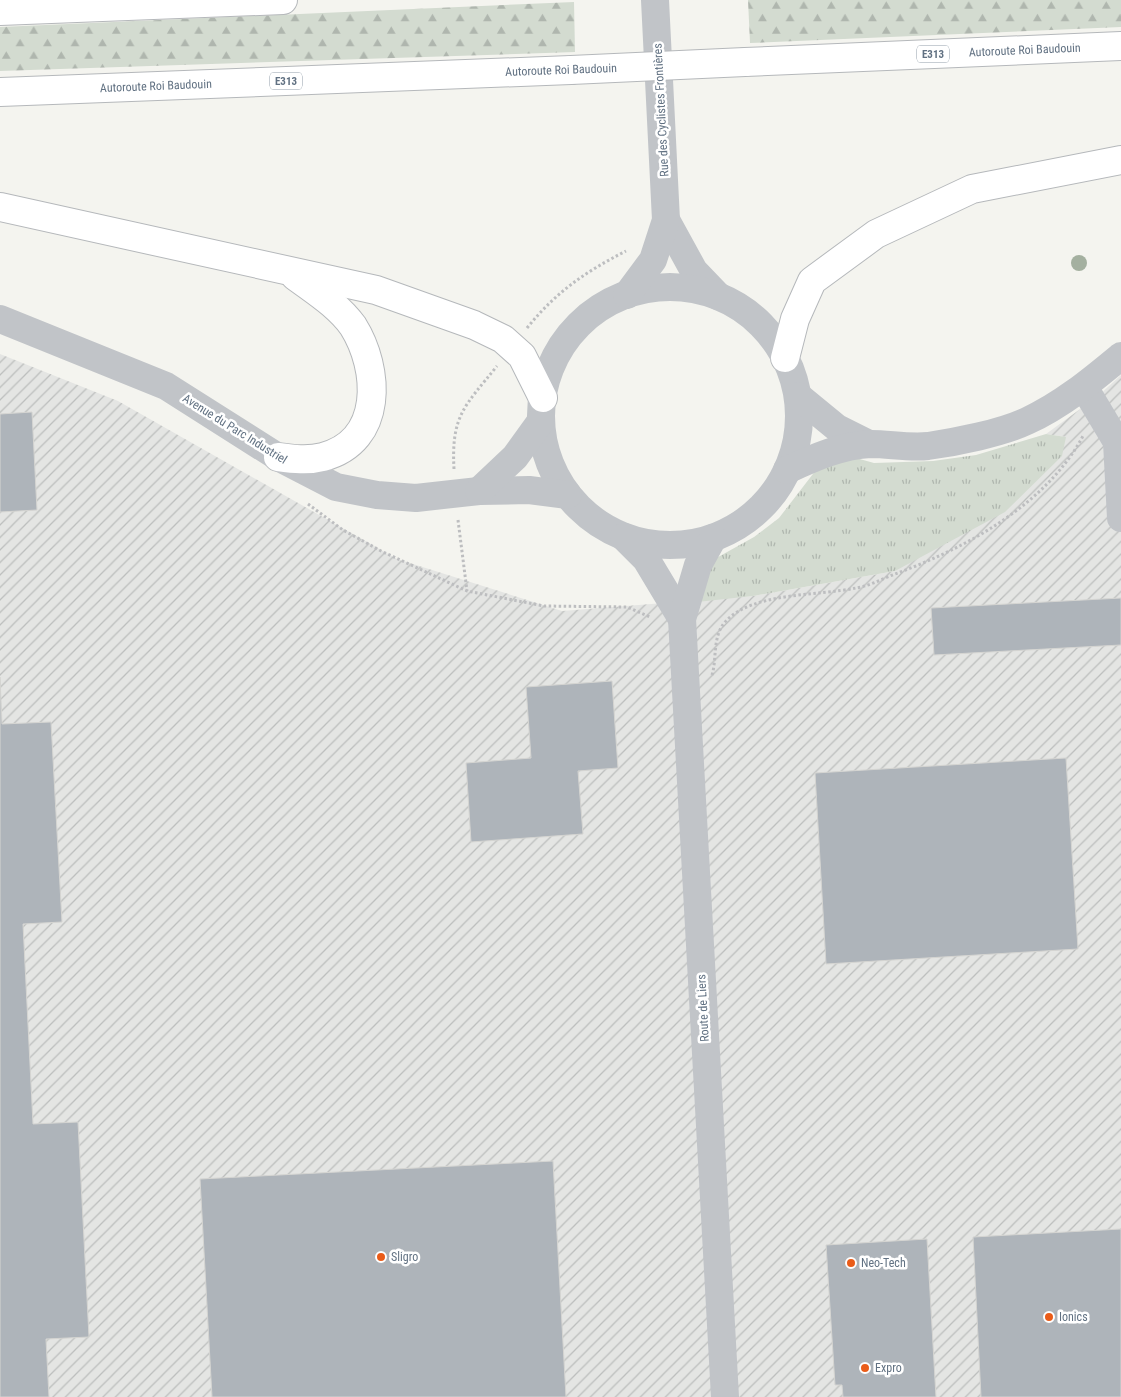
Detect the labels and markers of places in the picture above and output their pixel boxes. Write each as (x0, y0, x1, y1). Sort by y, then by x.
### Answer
place label: Sligro (391, 1250, 418, 1264)
marker: Sligro (375, 1251, 387, 1263)
place label: Neo-Tech (861, 1256, 906, 1270)
marker: Neo-Tech (845, 1257, 857, 1269)
place label: Ionics (1059, 1310, 1088, 1324)
marker: Ionics (1043, 1311, 1055, 1323)
place label: Expro (875, 1361, 902, 1375)
marker: Expro (859, 1362, 871, 1374)

